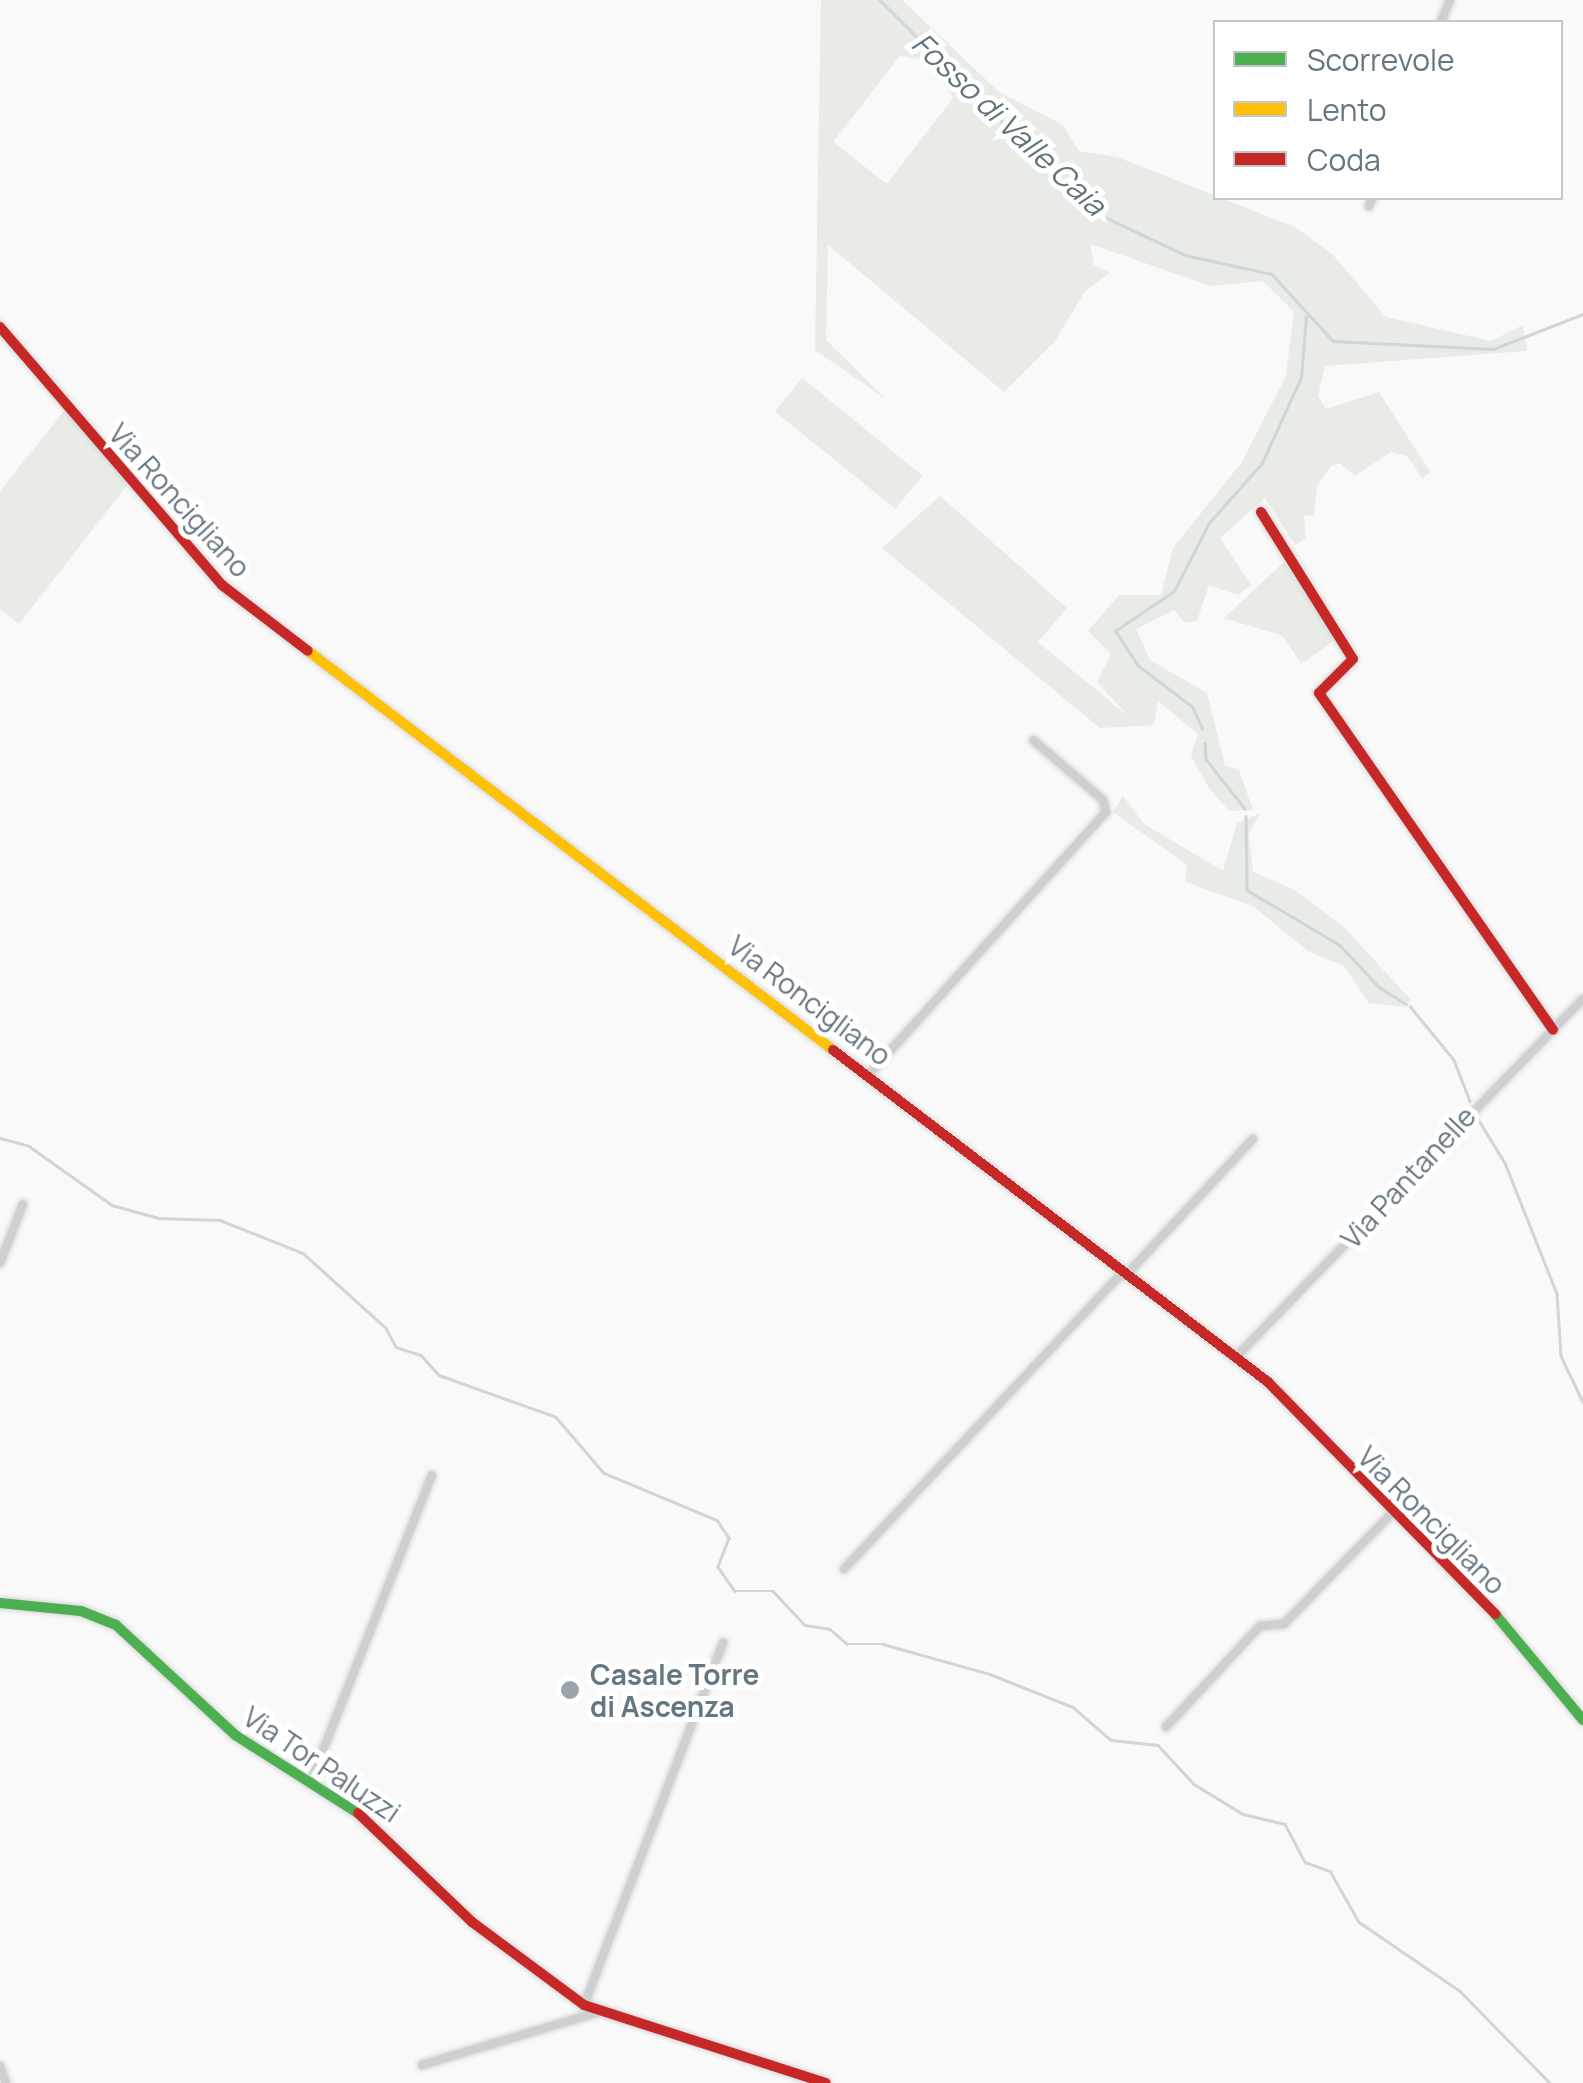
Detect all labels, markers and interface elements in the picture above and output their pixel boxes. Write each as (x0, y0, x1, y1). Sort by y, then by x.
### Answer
legend (1213, 20, 1563, 200)
water label: Fosso di Valle Caia (905, 25, 1113, 223)
text: Scorrevole (1307, 39, 1455, 80)
text: Lento (1307, 89, 1386, 130)
text: Coda (1307, 139, 1381, 180)
street label: Via Roncigliano (102, 416, 258, 584)
street label: Via Roncigliano (722, 928, 898, 1072)
street label: Via Pantanelle (1334, 1099, 1482, 1255)
street label: Via Roncigliano (1351, 1439, 1513, 1601)
place label: Casale Torre di Ascenza (590, 1657, 759, 1723)
marker: Casale Torre di Ascenza (559, 1679, 581, 1701)
street label: Via Tor Paluzzi (237, 1699, 407, 1829)

